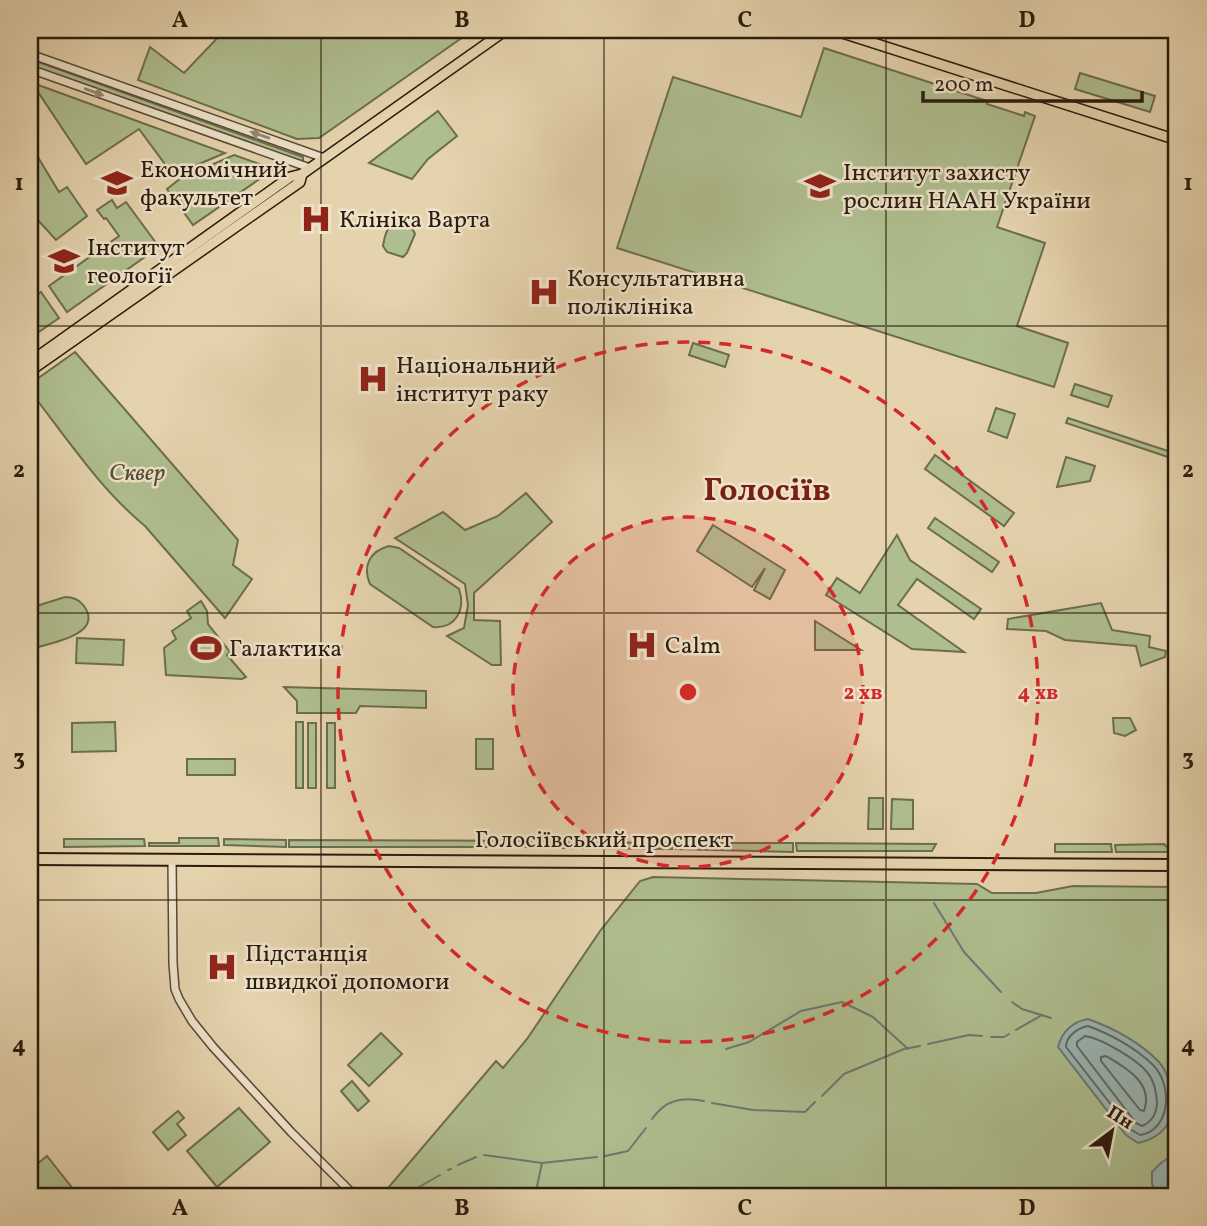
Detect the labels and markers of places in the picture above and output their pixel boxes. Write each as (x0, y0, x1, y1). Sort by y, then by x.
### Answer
place label: Економічний факультет (140, 154, 287, 216)
place label: Інститут захисту рослин НААН України (843, 157, 1091, 219)
school or university icon: Економічний факультет (100, 166, 134, 200)
school or university icon: Інститут захисту рослин НААН України (803, 169, 837, 203)
hospital icon: Клініка Варта (299, 202, 333, 236)
place label: Клініка Варта (339, 204, 491, 238)
place label: Інститут геології (87, 232, 185, 294)
school or university icon: Інститут геології (47, 244, 81, 278)
place label: Консультативна поліклініка (567, 263, 745, 325)
hospital icon: Консультативна поліклініка (527, 275, 561, 309)
place label: Національний інститут раку (396, 350, 556, 412)
hospital icon: Національний інститут раку (356, 362, 390, 396)
hospital icon: Calm (625, 628, 659, 662)
place label: Calm (665, 630, 721, 664)
sports icon: Галактика (189, 631, 223, 665)
place label: Галактика (229, 633, 342, 667)
centre of rings (676, 680, 700, 704)
place label: Підстанція швидкої допомоги (245, 938, 450, 1000)
hospital icon: Підстанція швидкої допомоги (205, 950, 239, 984)

